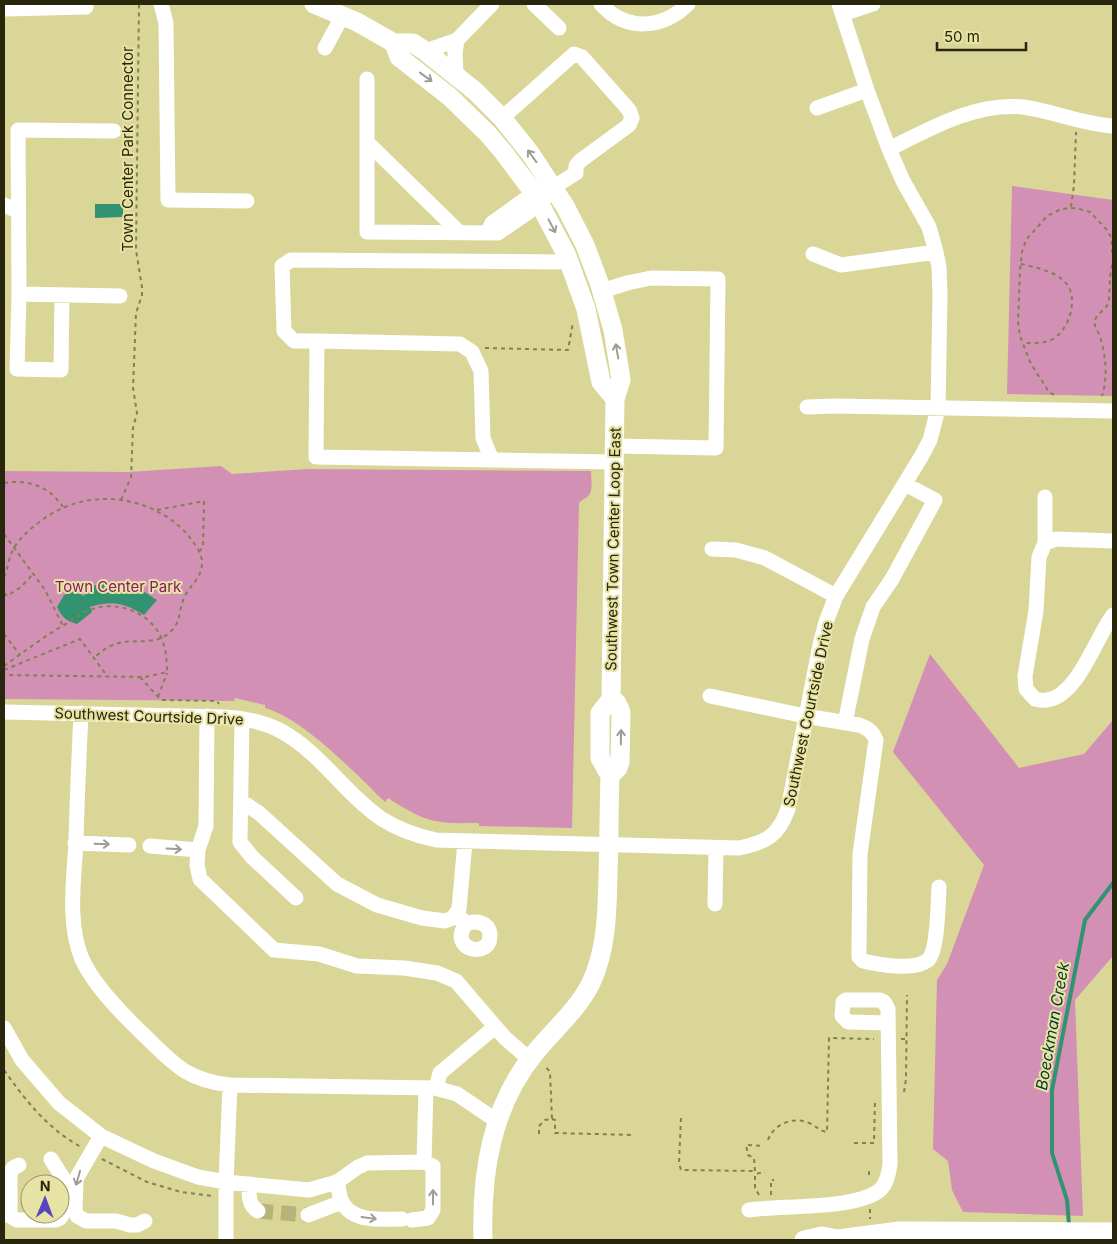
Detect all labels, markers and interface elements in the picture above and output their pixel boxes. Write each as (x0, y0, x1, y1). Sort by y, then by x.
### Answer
scale bar (937, 20, 1026, 52)
text: 50 m (944, 27, 980, 46)
street label: Town Center Park Connector (118, 46, 137, 252)
one-way arrow (418, 72, 432, 82)
one-way arrow (527, 149, 537, 163)
one-way arrow (547, 219, 557, 234)
one-way arrow (611, 344, 621, 360)
street label: Southwest Town Center Loop East (601, 427, 625, 671)
park label: Town Center Park (55, 577, 182, 596)
street label: Southwest Courtside Drive (779, 619, 837, 809)
street label: Southwest Courtside Drive (54, 703, 244, 729)
one-way arrow (616, 729, 626, 746)
one-way arrow (94, 840, 110, 849)
one-way arrow (166, 844, 182, 853)
water label: Boeckman Creek (1031, 960, 1073, 1092)
one-way arrow (73, 1170, 82, 1186)
north arrow (20, 1174, 70, 1224)
text: N (40, 1177, 51, 1194)
one-way arrow (428, 1189, 438, 1205)
one-way arrow (361, 1213, 377, 1223)

